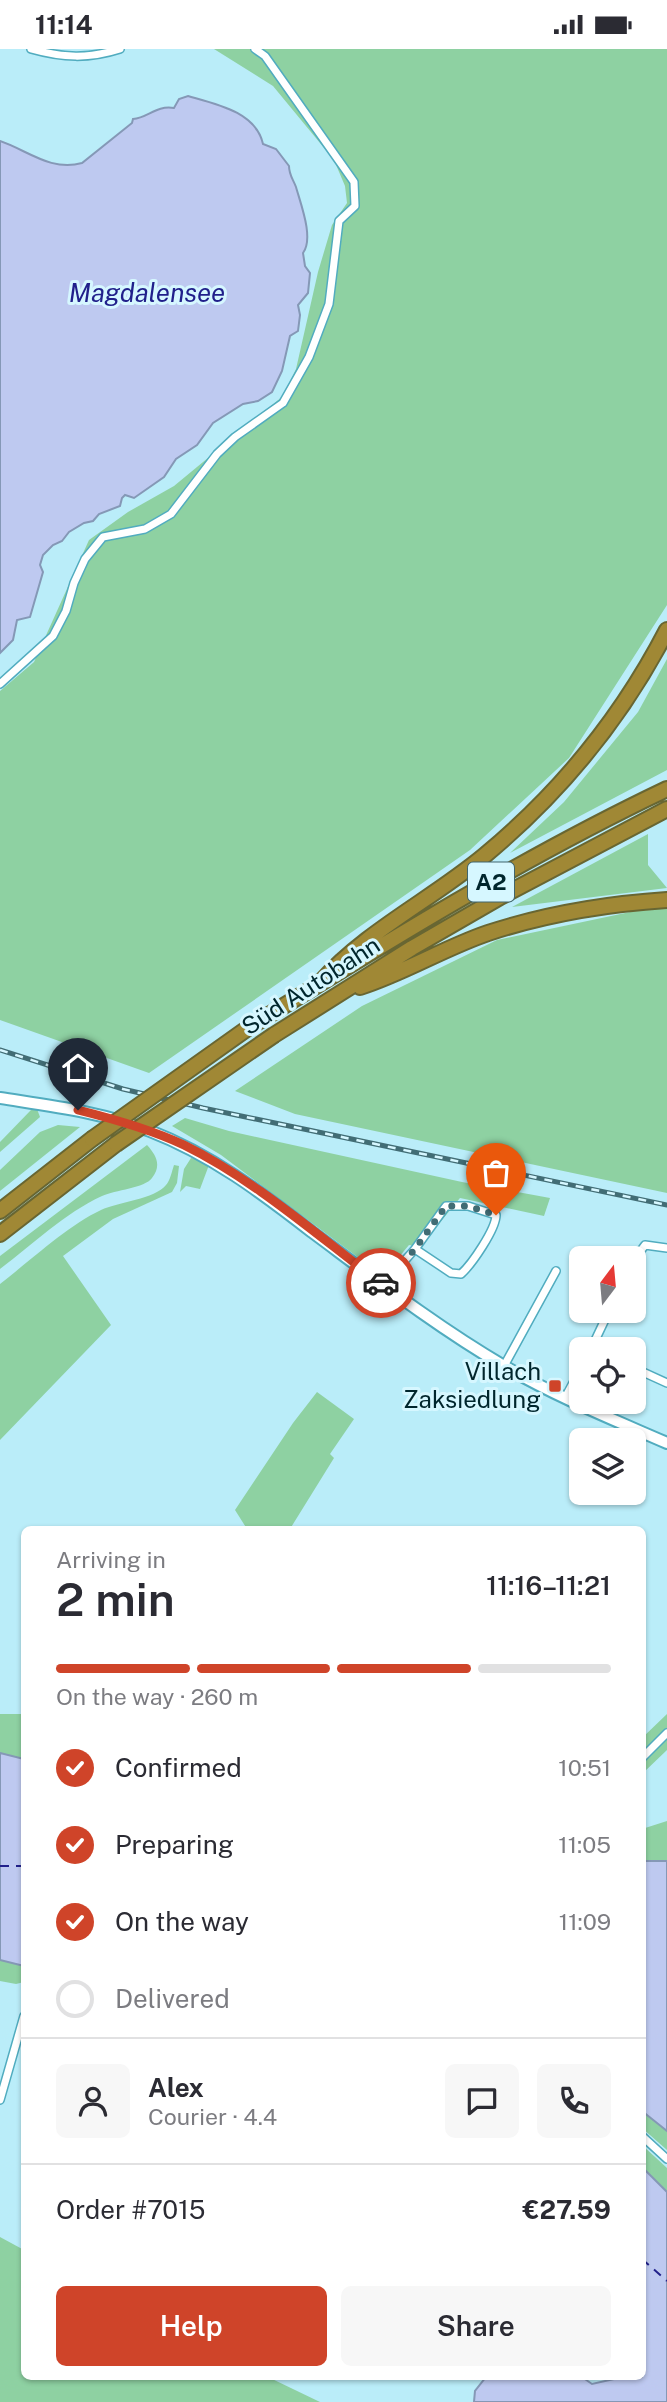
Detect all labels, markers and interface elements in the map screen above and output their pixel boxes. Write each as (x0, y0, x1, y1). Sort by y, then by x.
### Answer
text: 11:14 (35, 9, 92, 40)
water label: Magdalensee (69, 277, 225, 308)
road number: A2 (468, 863, 514, 901)
street label: Süd Autobahn (236, 930, 385, 1040)
pin (48, 1038, 108, 1110)
icon: home (59, 1049, 97, 1087)
pin (466, 1143, 526, 1215)
icon: bag (477, 1154, 515, 1192)
north arrow (569, 1246, 646, 1323)
map controls (569, 1246, 646, 1505)
courier (346, 1248, 416, 1318)
icon: car (362, 1264, 400, 1302)
button: locate (569, 1337, 646, 1414)
place label: Villach Zaksiedlung (403, 1357, 541, 1413)
marker: Villach Zaksiedlung (547, 1378, 563, 1394)
button: layers (569, 1428, 646, 1505)
text: Arriving in (56, 1546, 166, 1573)
text: 11:16–11:21 (486, 1570, 611, 1601)
text: 2 min (56, 1572, 175, 1626)
text: On the way · 260 m (56, 1683, 258, 1710)
icon: check (56, 1749, 94, 1787)
text: Confirmed (115, 1752, 242, 1783)
text: 10:51 (558, 1754, 611, 1781)
icon: check (56, 1826, 94, 1864)
text: Preparing (115, 1829, 234, 1860)
text: 11:05 (558, 1831, 611, 1858)
icon: check (56, 1903, 94, 1941)
text: On the way (115, 1906, 249, 1937)
text: 11:09 (559, 1908, 611, 1935)
text: Delivered (115, 1983, 230, 2014)
button: person (56, 2064, 130, 2138)
button: chat (445, 2064, 519, 2138)
button: phone (537, 2064, 611, 2138)
text: Alex (148, 2072, 204, 2103)
text: Courier · 4.4 (148, 2103, 277, 2130)
text: Order #7015 (56, 2194, 206, 2225)
text: €27.59 (523, 2194, 611, 2225)
button: Help (56, 2286, 327, 2366)
button: Share (341, 2286, 611, 2366)

